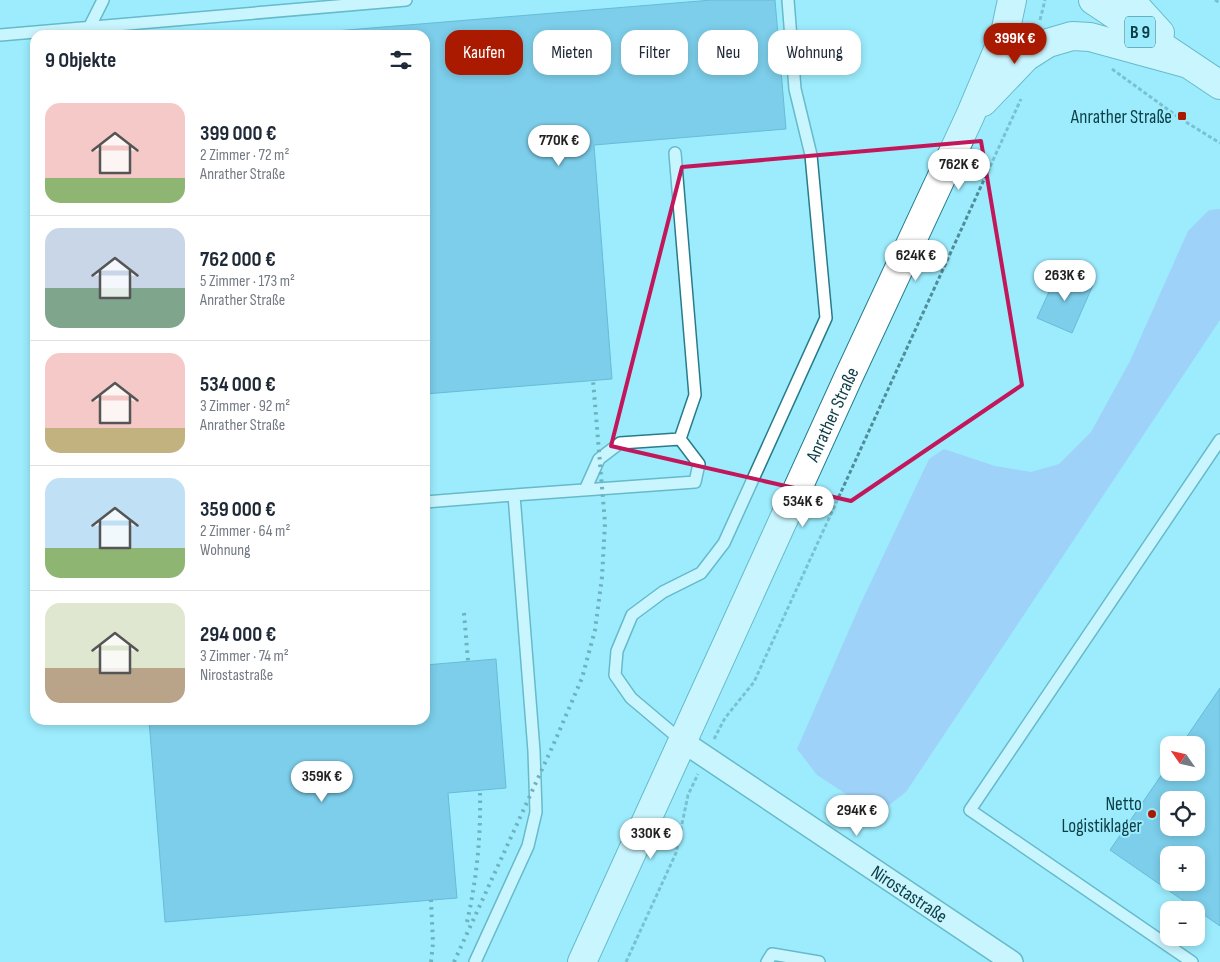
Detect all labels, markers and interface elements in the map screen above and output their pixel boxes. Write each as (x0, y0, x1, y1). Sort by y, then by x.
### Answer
road number: B 9 (1125, 16, 1155, 48)
pin: 399K € (974, 22, 1056, 65)
text: 399K € (995, 29, 1035, 48)
chip: Kaufen (445, 30, 523, 75)
chip: Mieten (533, 30, 611, 75)
chip: Filter (621, 30, 688, 75)
chip: Neu (698, 30, 758, 75)
chip: Wohnung (768, 30, 861, 75)
icon: filters (387, 46, 415, 74)
text: 9 Objekte (45, 48, 116, 73)
place label: Anrather Straße (1070, 106, 1172, 129)
marker: Anrather Straße (1176, 110, 1188, 122)
text: 399 000 € (200, 121, 277, 146)
icon: home (85, 123, 145, 183)
pin: 770K € (518, 124, 600, 167)
text: 770K € (539, 131, 579, 150)
text: 2 Zimmer · 72 m² (200, 146, 289, 165)
pin: 762K € (918, 148, 1000, 191)
text: 762K € (939, 155, 979, 174)
text: Anrather Straße (200, 165, 285, 184)
pin: 624K € (875, 240, 957, 282)
text: 624K € (896, 246, 936, 265)
text: 762 000 € (200, 247, 276, 272)
icon: home (85, 248, 145, 308)
pin: 263K € (1024, 260, 1106, 302)
text: 263K € (1045, 266, 1085, 285)
text: 5 Zimmer · 173 m² (200, 272, 295, 291)
text: Anrather Straße (200, 291, 285, 310)
street label: Anrather Straße (801, 364, 864, 467)
text: 534 000 € (200, 372, 276, 397)
icon: home (85, 373, 145, 433)
text: 3 Zimmer · 92 m² (200, 397, 290, 416)
text: Anrather Straße (200, 416, 285, 435)
pin: 534K € (762, 486, 844, 528)
text: 534K € (783, 492, 823, 511)
text: 359 000 € (200, 497, 276, 522)
icon: home (85, 498, 145, 558)
text: 2 Zimmer · 64 m² (200, 522, 290, 541)
text: Wohnung (200, 541, 250, 560)
text: 294 000 € (200, 622, 276, 647)
icon: home (85, 623, 145, 683)
text: 3 Zimmer · 74 m² (200, 647, 289, 666)
text: Nirostastraße (200, 666, 273, 685)
north arrow (1160, 736, 1205, 781)
map controls (1160, 736, 1205, 946)
pin: 359K € (281, 760, 363, 803)
text: 359K € (302, 767, 342, 786)
button: locate (1160, 791, 1205, 836)
place label: Netto Logistiklager (1061, 793, 1143, 838)
pin: 294K € (816, 794, 898, 837)
text: 294K € (837, 801, 877, 820)
marker: Netto Logistiklager (1146, 808, 1158, 820)
pin: 330K € (610, 818, 692, 860)
text: 330K € (631, 824, 671, 843)
button: + (1160, 846, 1205, 891)
street label: Nirostastraße (866, 861, 951, 928)
button: − (1160, 901, 1205, 946)

